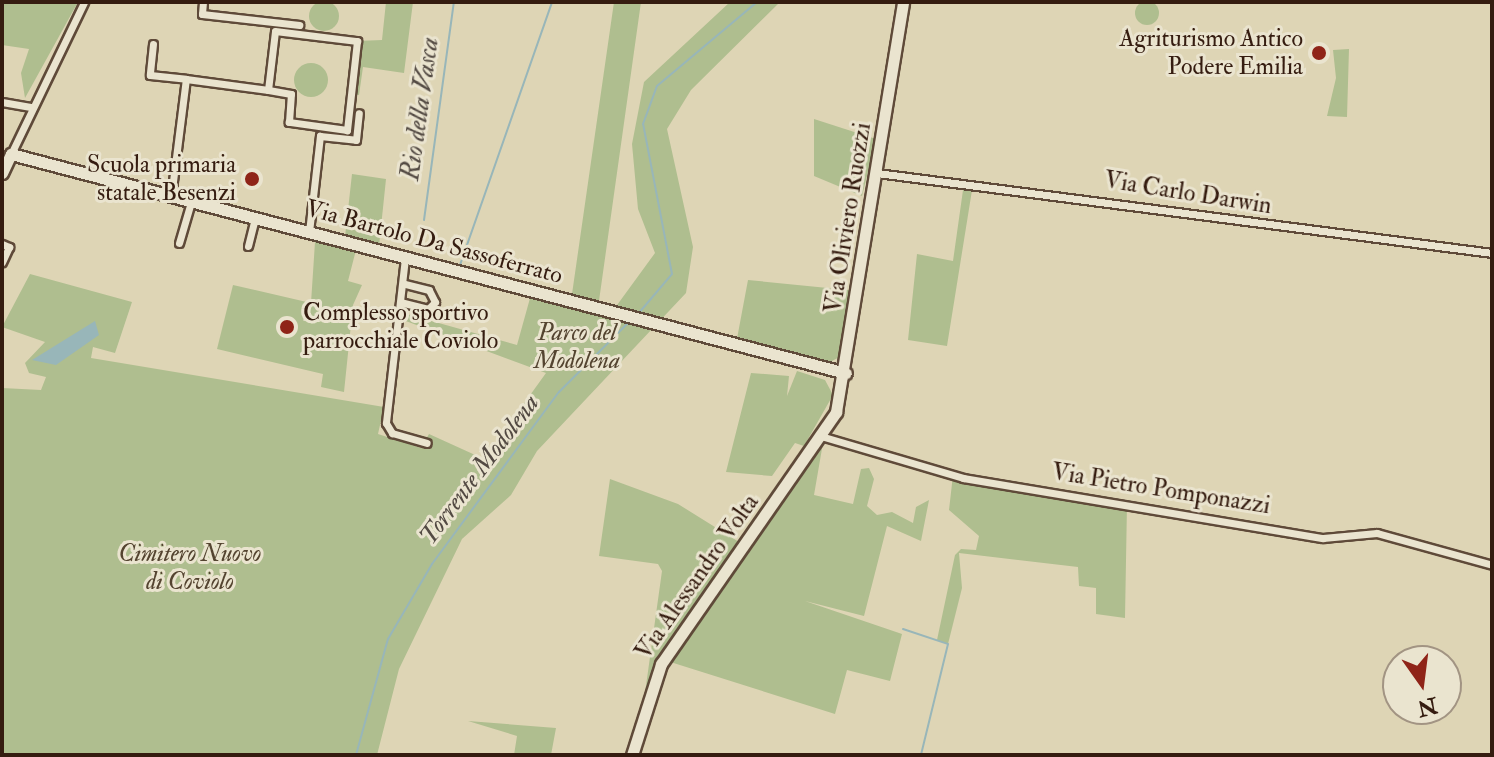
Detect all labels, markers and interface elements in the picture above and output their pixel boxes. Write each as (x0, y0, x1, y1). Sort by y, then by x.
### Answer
place label: Agriturismo Antico Podere Emilia (1119, 25, 1303, 81)
water label: Rio della Vasca (396, 36, 446, 182)
marker: Agriturismo Antico Podere Emilia (1310, 44, 1328, 62)
street label: Via Oliviero Ruozzi (819, 121, 877, 315)
place label: Scuola primaria statale Besenzi (87, 151, 236, 207)
street label: Via Carlo Darwin (1102, 166, 1274, 220)
marker: Scuola primaria statale Besenzi (243, 170, 261, 188)
street label: Via Bartolo Da Sassoferrato (302, 194, 566, 290)
place label: Complesso sportivo parrocchiale Coviolo (303, 299, 498, 355)
marker: Complesso sportivo parrocchiale Coviolo (278, 318, 296, 336)
park label: Parco del Modolena (534, 319, 620, 375)
water label: Torrente Modolena (413, 389, 547, 551)
street label: Via Pietro Pomponazzi (1050, 458, 1272, 520)
street label: Via Alessandro Volta (629, 489, 765, 665)
park label: Cimitero Nuovo di Coviolo (119, 540, 261, 596)
north arrow (1382, 645, 1462, 725)
text: N (1414, 690, 1440, 722)

